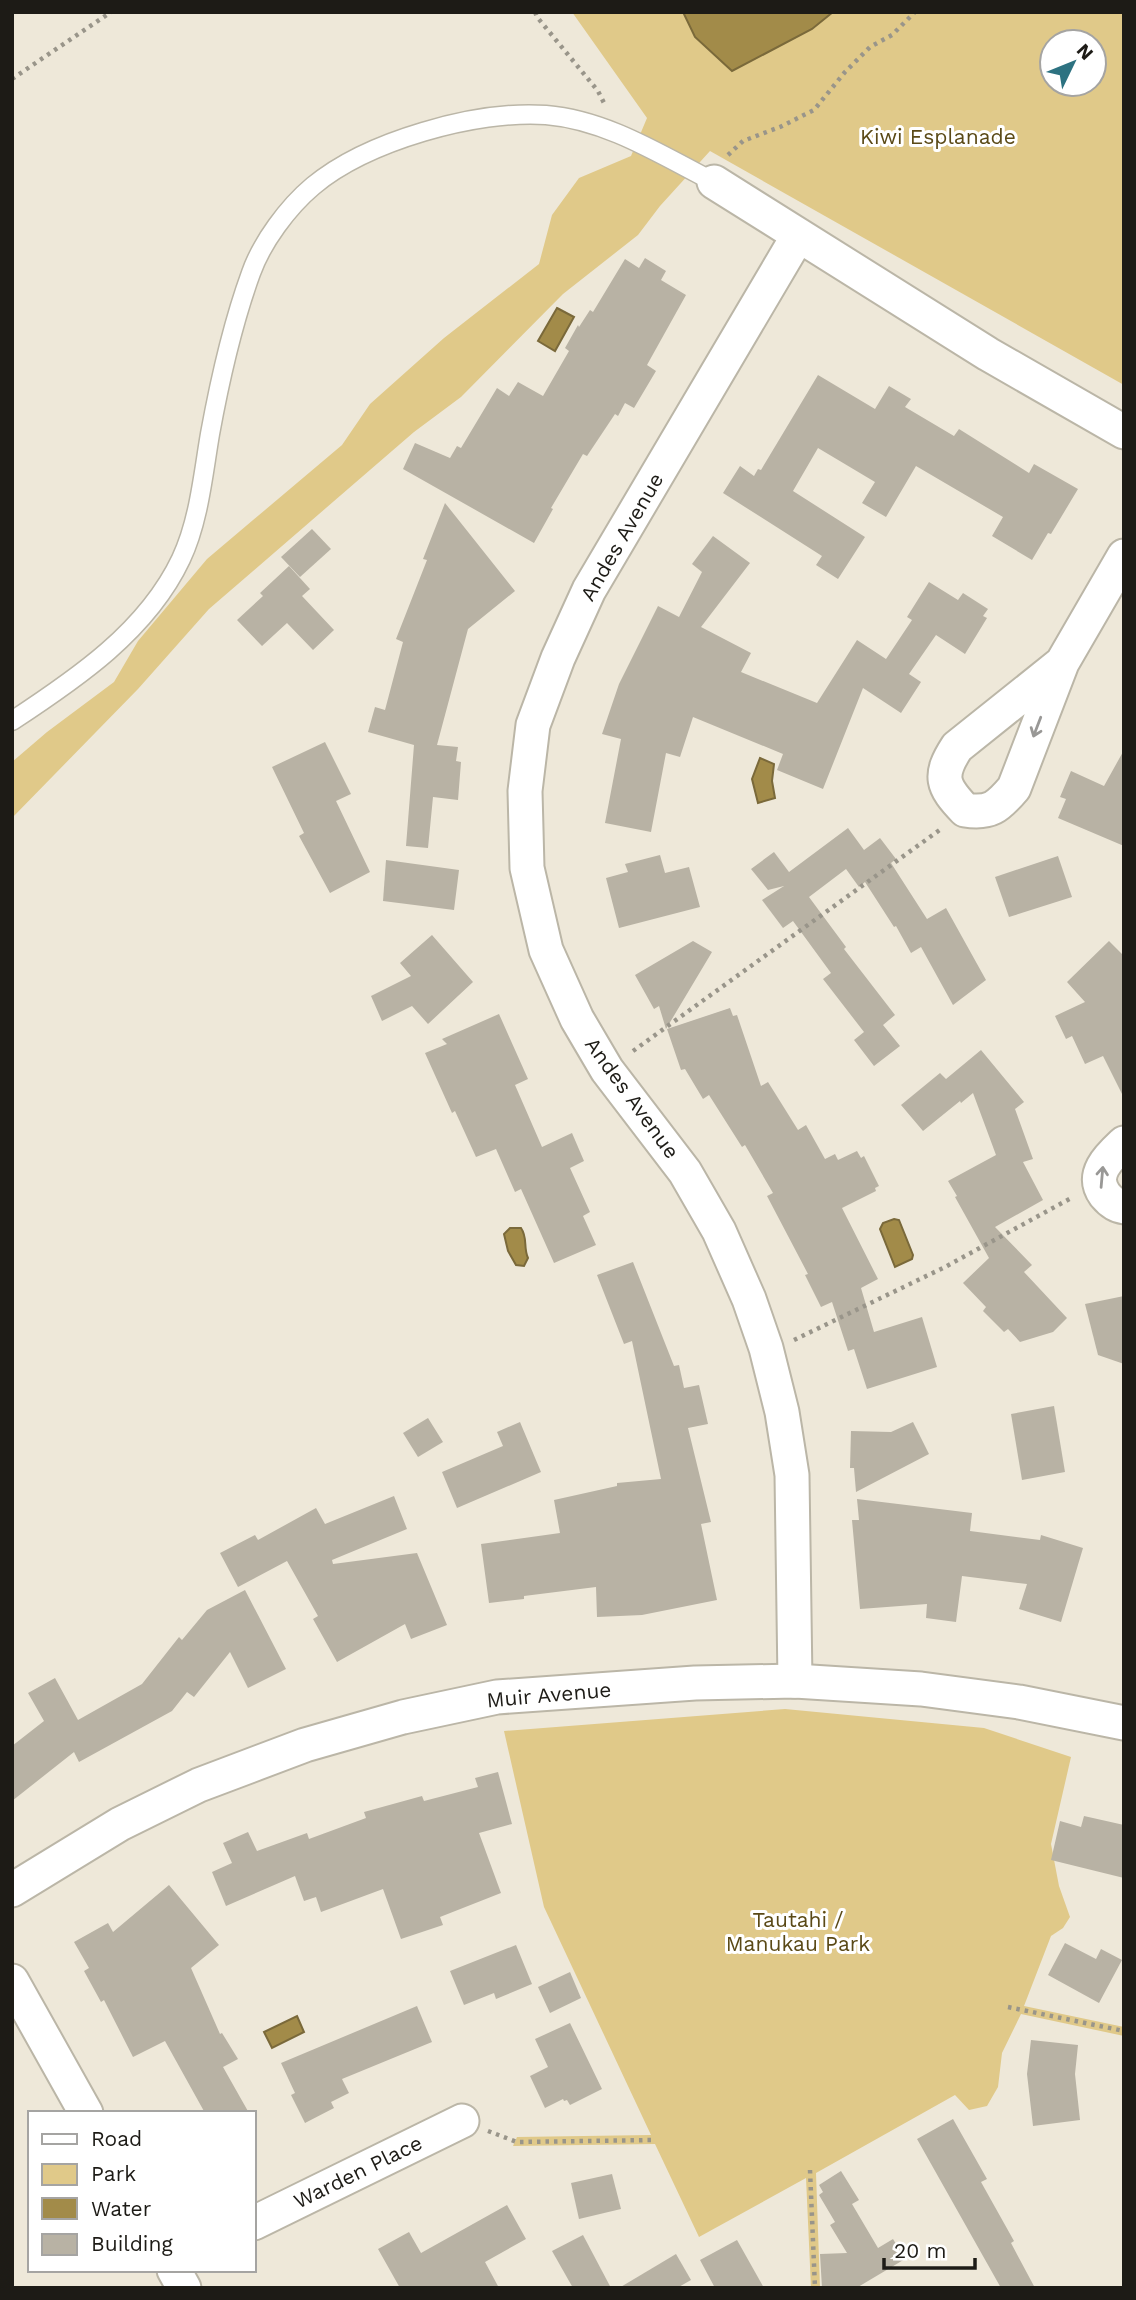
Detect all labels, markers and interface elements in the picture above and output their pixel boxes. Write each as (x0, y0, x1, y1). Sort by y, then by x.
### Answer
north arrow (1038, 28, 1108, 98)
text: N (1072, 39, 1098, 65)
park label: Kiwi Esplanade (860, 124, 1016, 149)
street label: Andes Avenue (575, 468, 668, 605)
one-way arrow (1030, 716, 1043, 737)
street label: Andes Avenue (580, 1032, 685, 1163)
one-way arrow (1096, 1166, 1109, 1189)
street label: Muir Avenue (486, 1677, 612, 1712)
park label: Tautahi / Manukau Park (726, 1907, 870, 1956)
legend (28, 2111, 256, 2272)
text: Road (91, 2126, 142, 2151)
street label: Warden Place (289, 2130, 426, 2213)
text: Park (91, 2161, 136, 2186)
text: Water (91, 2196, 152, 2221)
scale bar (884, 2226, 975, 2270)
text: Building (91, 2231, 173, 2256)
text: 20 m (894, 2238, 946, 2263)

